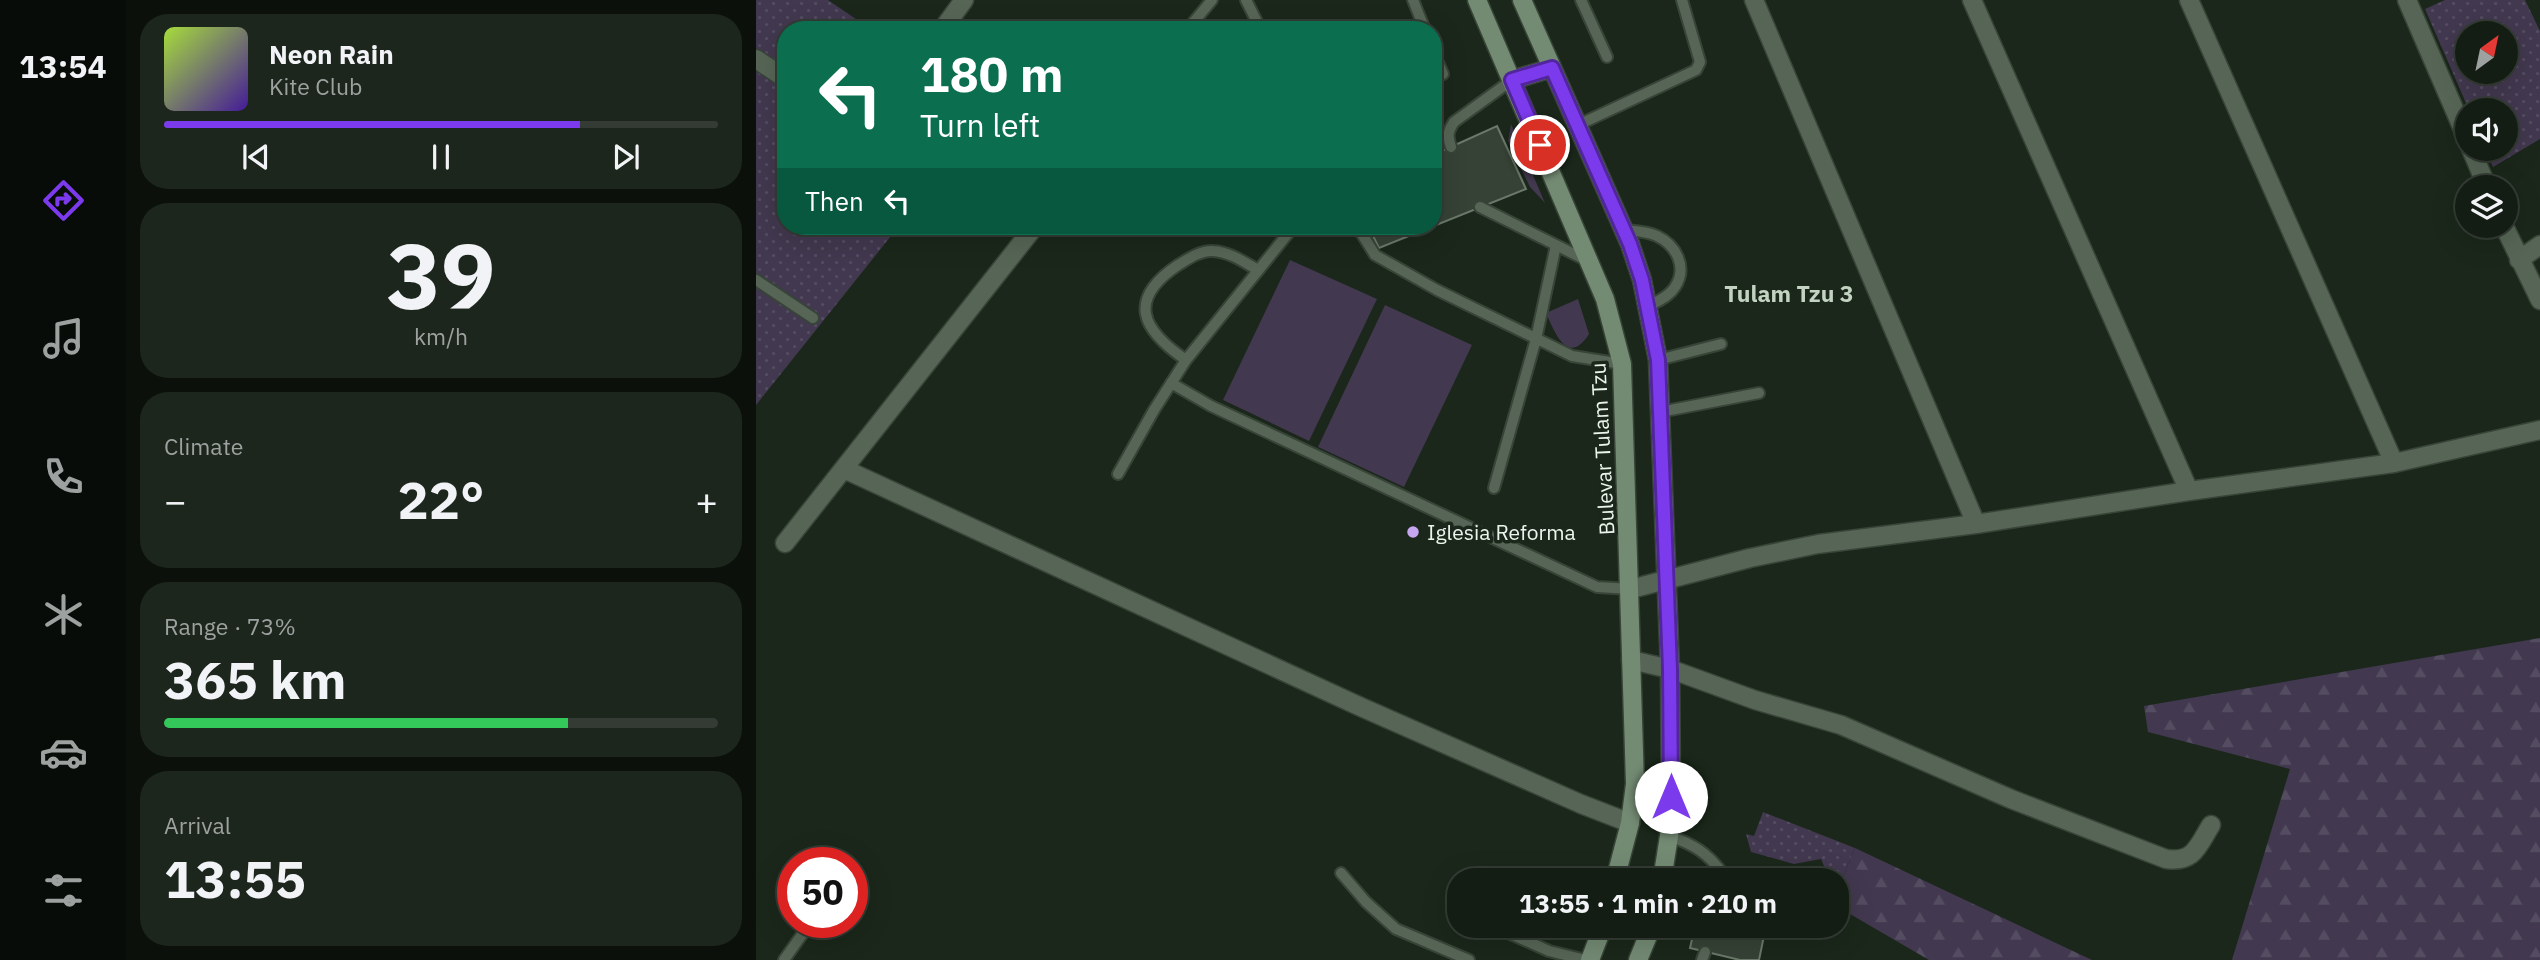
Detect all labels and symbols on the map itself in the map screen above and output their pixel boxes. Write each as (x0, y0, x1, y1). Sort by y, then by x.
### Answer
north arrow (2455, 21, 2518, 84)
pin (1510, 115, 1570, 175)
district label: Tulam Tzu 3 (1724, 278, 1854, 308)
street label: Bulevar Tulam Tzu (1584, 362, 1620, 536)
place label: Iglesia Reforma (1427, 518, 1576, 546)
marker: Iglesia Reforma (1405, 524, 1421, 540)
position arrow (1634, 760, 1708, 834)
speed limit sign: 50 (777, 847, 868, 938)

